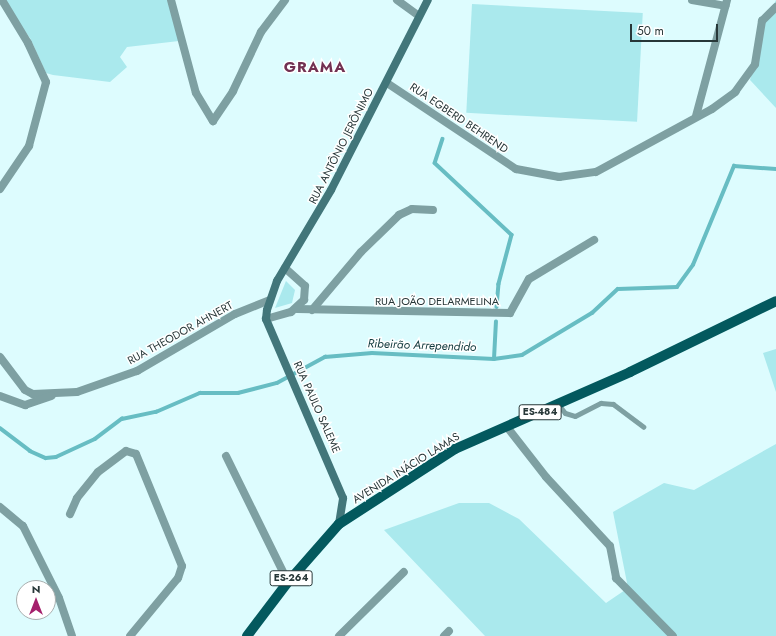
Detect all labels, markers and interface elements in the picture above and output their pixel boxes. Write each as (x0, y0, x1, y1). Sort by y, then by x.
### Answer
scale bar (632, 16, 720, 42)
text: 50 m (637, 22, 664, 40)
district label: GRAMA (284, 59, 346, 77)
street label: RUA EGBERD BEHREND (407, 80, 511, 156)
street label: RUA ANTÔNIO JERÔNIMO (306, 86, 376, 206)
street label: RUA JOÃO DELARMELINA (375, 294, 499, 308)
street label: RUA THEODOR AHNERT (125, 299, 235, 367)
water label: Ribeirão Arrependido (367, 337, 477, 355)
street label: RUA PAULO SALEME (291, 359, 343, 455)
road number: ES-484 (518, 404, 562, 420)
street label: AVENIDA INÁCIO LAMAS (350, 430, 462, 506)
road number: ES-264 (269, 570, 313, 586)
north arrow (16, 580, 56, 620)
text: N (32, 581, 40, 597)

